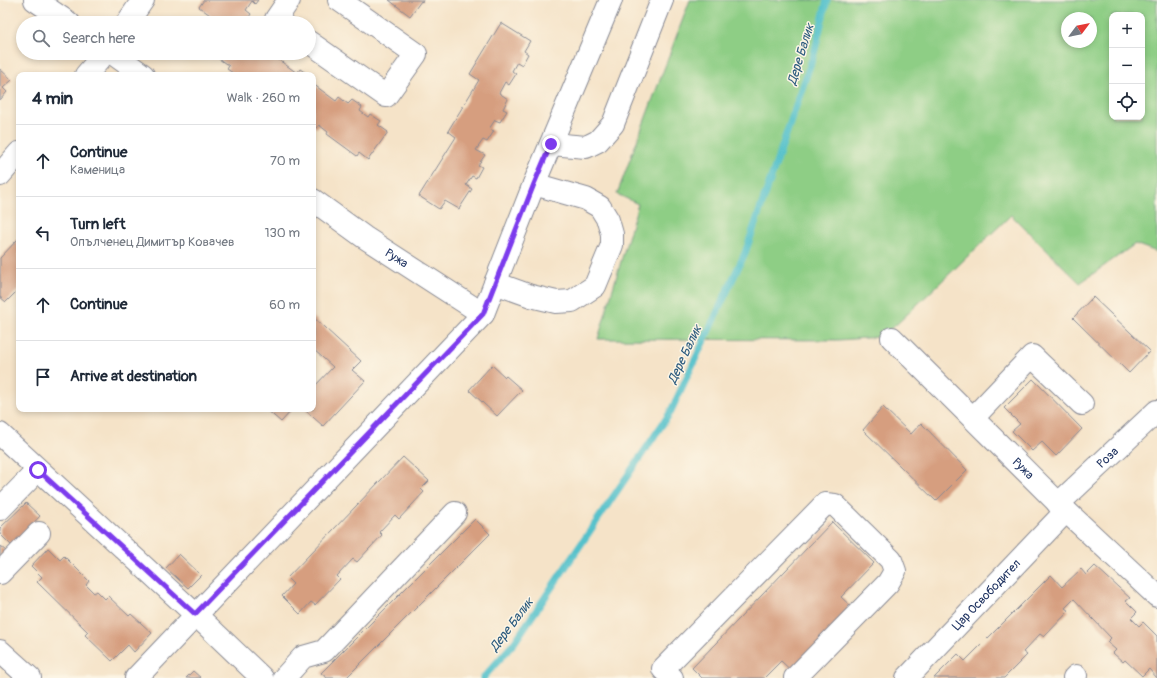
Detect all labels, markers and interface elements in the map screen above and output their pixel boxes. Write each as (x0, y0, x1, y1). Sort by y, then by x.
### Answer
north arrow (1061, 12, 1097, 48)
map controls (1109, 12, 1145, 120)
button: + (1109, 12, 1145, 48)
search box (16, 16, 316, 60)
water label: Дере Балик (784, 21, 818, 88)
icon: search (30, 27, 52, 49)
text: Search here (62, 29, 135, 48)
button: − (1109, 48, 1145, 84)
button: locate (1109, 84, 1145, 120)
text: 4 min (32, 88, 73, 109)
text: Walk · 260 m (226, 90, 300, 106)
route end (542, 135, 560, 153)
text: Continue (70, 143, 128, 162)
icon: ahead (32, 150, 54, 172)
text: 70 m (270, 153, 300, 169)
text: Каменица (70, 162, 125, 178)
text: Turn left (70, 215, 126, 234)
icon: left (32, 222, 54, 244)
text: 130 m (264, 225, 300, 241)
text: Опълченец Димитър Ковачев (70, 234, 234, 250)
street label: Ружа (382, 246, 411, 272)
icon: ahead (32, 294, 54, 316)
text: Continue (70, 295, 128, 314)
text: 60 m (269, 297, 300, 313)
water label: Дере Балик (664, 321, 706, 387)
icon: arrive (32, 366, 54, 388)
text: Arrive at destination (70, 367, 197, 386)
street label: Роза (1094, 444, 1122, 471)
street label: Ружа (1009, 455, 1037, 483)
route start (29, 461, 47, 479)
street label: Цар Освободител (949, 556, 1024, 634)
water label: Дере Балик (486, 594, 538, 655)

